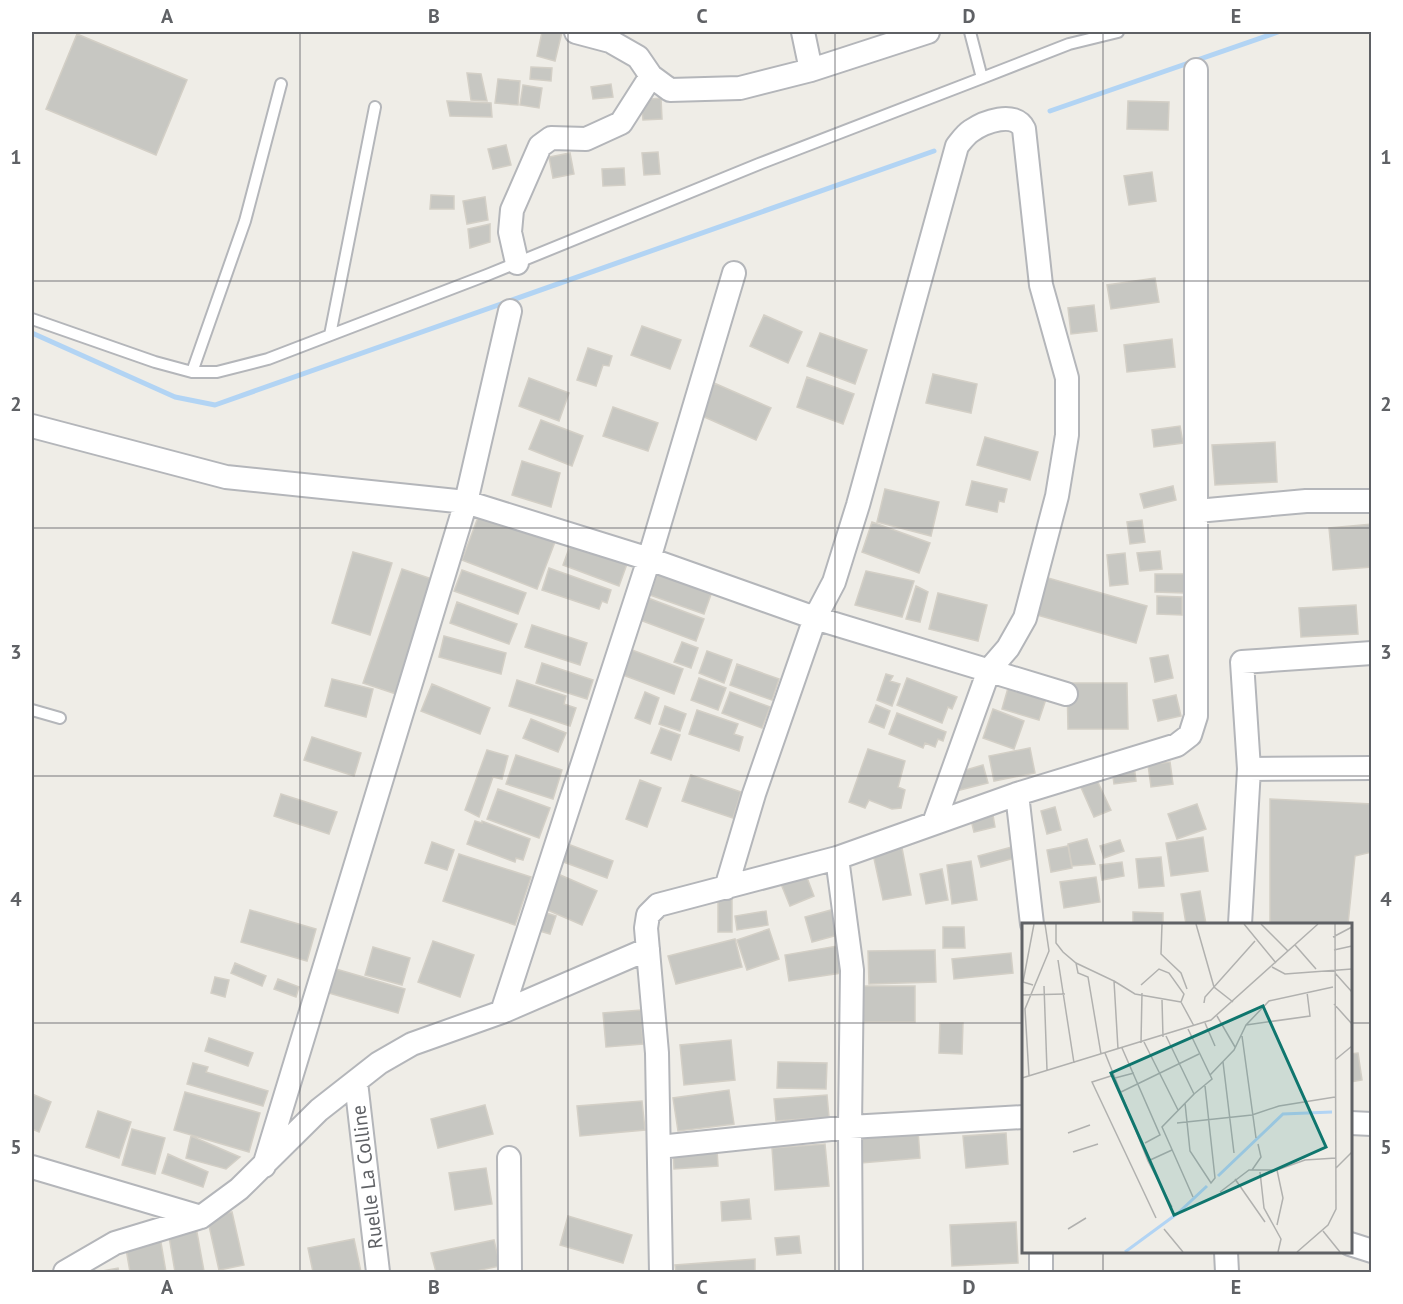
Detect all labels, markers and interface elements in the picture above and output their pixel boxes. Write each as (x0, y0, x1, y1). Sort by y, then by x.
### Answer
text: A (161, 3, 174, 29)
text: B (428, 3, 440, 29)
text: C (696, 3, 708, 29)
text: D (963, 3, 976, 29)
text: E (1231, 3, 1241, 29)
text: 1 (10, 144, 22, 170)
text: 1 (1380, 144, 1392, 170)
text: 2 (10, 391, 22, 417)
text: 2 (1380, 391, 1392, 417)
text: 3 (10, 639, 22, 665)
text: 3 (1380, 639, 1392, 665)
text: 4 (10, 886, 22, 912)
text: 4 (1380, 886, 1392, 912)
inset map (1022, 923, 1352, 1253)
street label: Ruelle La Colline (345, 1104, 389, 1250)
text: 5 (10, 1134, 22, 1160)
text: 5 (1380, 1134, 1392, 1160)
text: A (161, 1274, 174, 1300)
text: B (428, 1274, 440, 1300)
text: C (696, 1274, 708, 1300)
text: D (963, 1274, 976, 1300)
text: E (1231, 1274, 1241, 1300)

